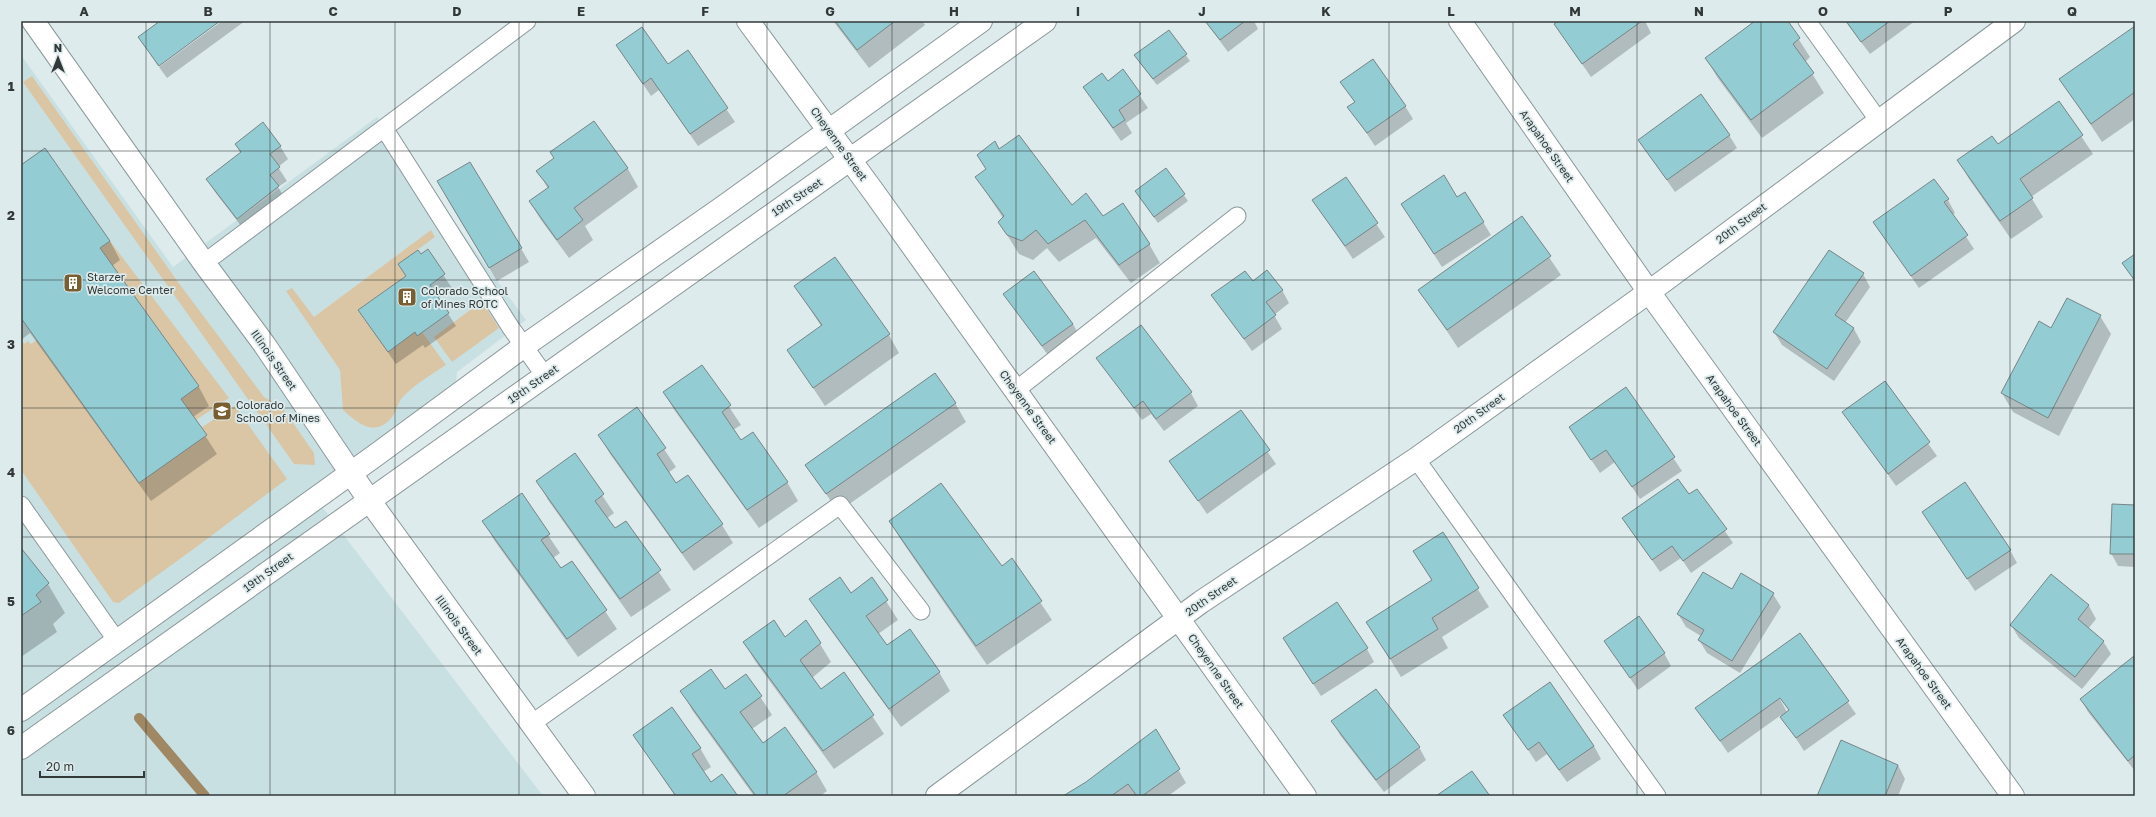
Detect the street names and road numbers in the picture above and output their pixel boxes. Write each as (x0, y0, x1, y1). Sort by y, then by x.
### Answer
street label: Cheyenne Street (808, 104, 871, 183)
street label: Arapahoe Street (1517, 107, 1577, 185)
street label: 19th Street (769, 175, 825, 218)
street label: 20th Street (1713, 199, 1768, 246)
street label: Illinois Street (249, 327, 300, 392)
street label: 19th Street (505, 361, 560, 406)
street label: Cheyenne Street (997, 367, 1060, 446)
street label: Arapahoe Street (1704, 371, 1765, 448)
street label: 20th Street (1451, 390, 1507, 435)
street label: 19th Street (240, 549, 295, 594)
street label: 20th Street (1183, 573, 1239, 618)
street label: Illinois Street (433, 592, 486, 657)
street label: Cheyenne Street (1186, 631, 1247, 710)
street label: Arapahoe Street (1894, 634, 1955, 711)

